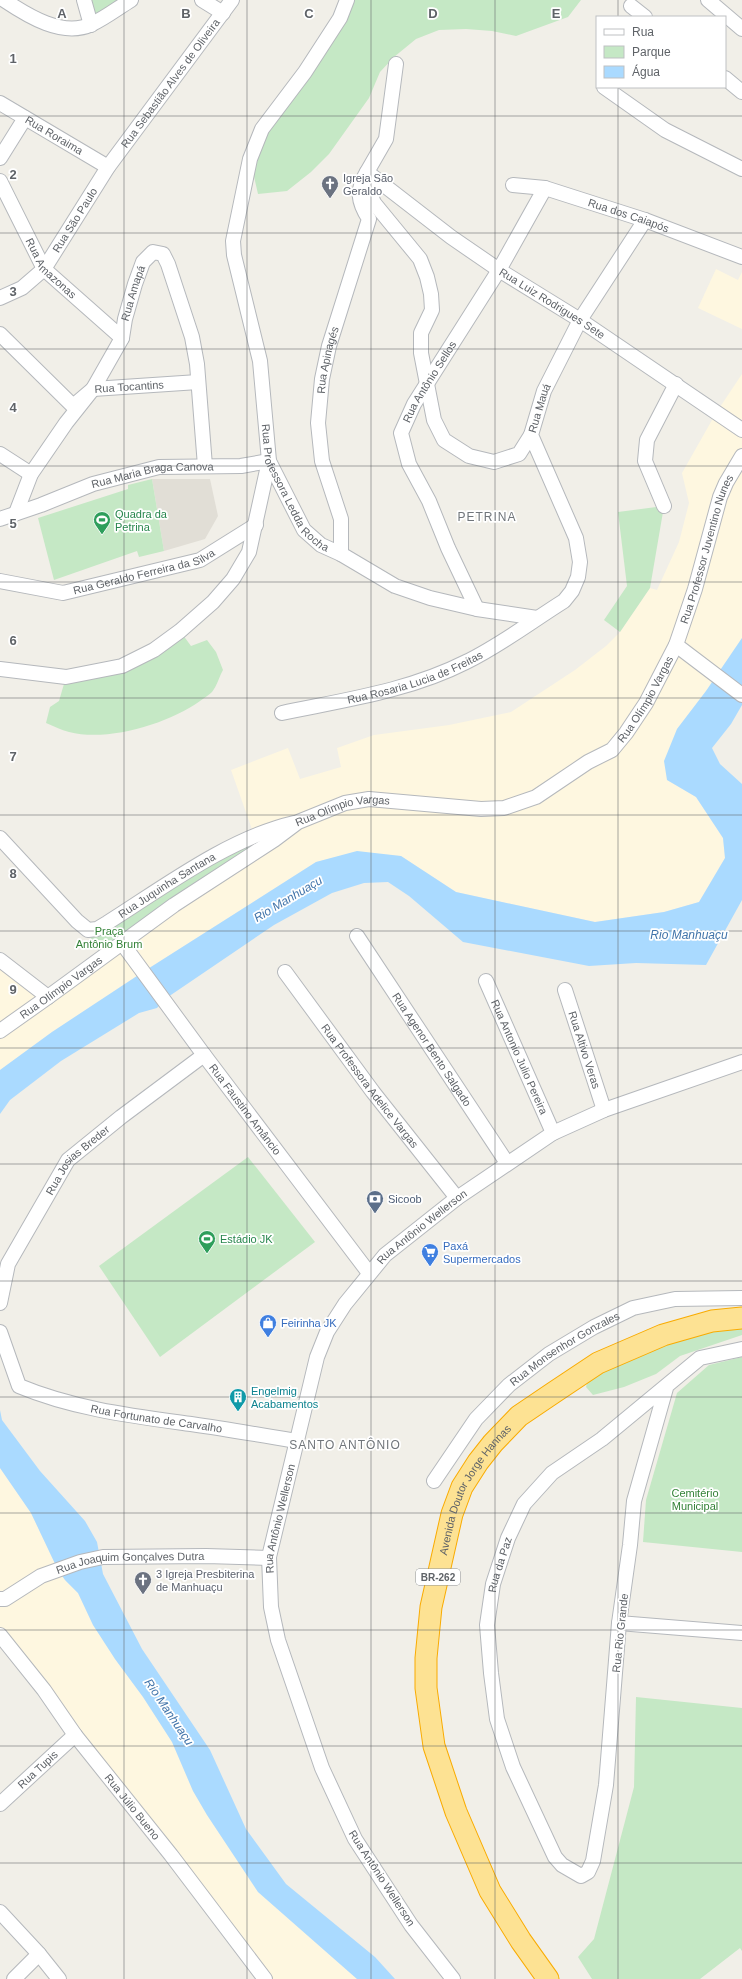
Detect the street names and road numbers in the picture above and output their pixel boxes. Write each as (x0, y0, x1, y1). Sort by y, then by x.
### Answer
street label: Rua Sebastião Alves de Oliveira (118, 16, 222, 150)
street label: Rua Roraima (23, 113, 86, 157)
street label: Rua São Paulo (50, 185, 99, 255)
street label: Rua dos Caiapós (587, 196, 671, 235)
street label: Rua Amazonas (24, 236, 79, 301)
street label: Rua Amapá (119, 263, 148, 322)
street label: Rua Luiz Rodrigues Sete (497, 266, 607, 341)
street label: Rua Apinagés (315, 325, 341, 394)
street label: Rua Antônio Sellos (400, 338, 459, 424)
street label: Rua Tocantins (94, 378, 165, 395)
street label: Rua Mauá (526, 381, 553, 434)
street label: Rua Professora Ledda Rocha (260, 423, 331, 554)
street label: Rua Maria Braga Canova (90, 460, 215, 490)
street label: Rua Professor Juventino Nunes (678, 472, 736, 625)
street label: Rua Geraldo Ferreira da Silva (72, 546, 218, 596)
street label: Rua Rosaria Lucia de Freitas (346, 648, 485, 706)
street label: Rua Olímpio Vargas (615, 653, 676, 745)
street label: Rua Olímpio Vargas (294, 793, 391, 828)
street label: Rua Juquinha Santana (116, 850, 218, 920)
street label: Rua Olímpio Vargas (18, 953, 105, 1021)
street label: Rua Agenor Bento Salgado (390, 990, 474, 1108)
street label: Rua Antonio Julio Pereira (489, 998, 550, 1117)
street label: Rua Altivo Veras (566, 1010, 603, 1091)
street label: Rua Professora Adelice Vargas (319, 1022, 421, 1150)
street label: Rua Faustino Amâncio (207, 1062, 283, 1157)
street label: Rua Josias Breder (43, 1123, 112, 1197)
street label: Rua Antônio Wellerson (374, 1187, 469, 1266)
street label: Rua Monsenhor Gonzales (508, 1309, 622, 1388)
street label: Rua Fortunato de Carvalho (90, 1402, 223, 1435)
street label: Avenida Doutor Jorge Hannas (437, 1422, 514, 1556)
street label: Rua Antônio Wellerson (263, 1463, 297, 1574)
street label: Rua da Paz (486, 1535, 514, 1593)
street label: Rua Joaquim Gonçalves Dutra (54, 1550, 205, 1576)
road number: BR-262 (416, 1569, 460, 1585)
street label: Rua Rio Grande (610, 1593, 630, 1673)
street label: Rua Tupis (15, 1748, 60, 1791)
street label: Rua Júlio Bueno (102, 1771, 162, 1842)
street label: Rua Antônio Wellerson (347, 1828, 417, 1928)

